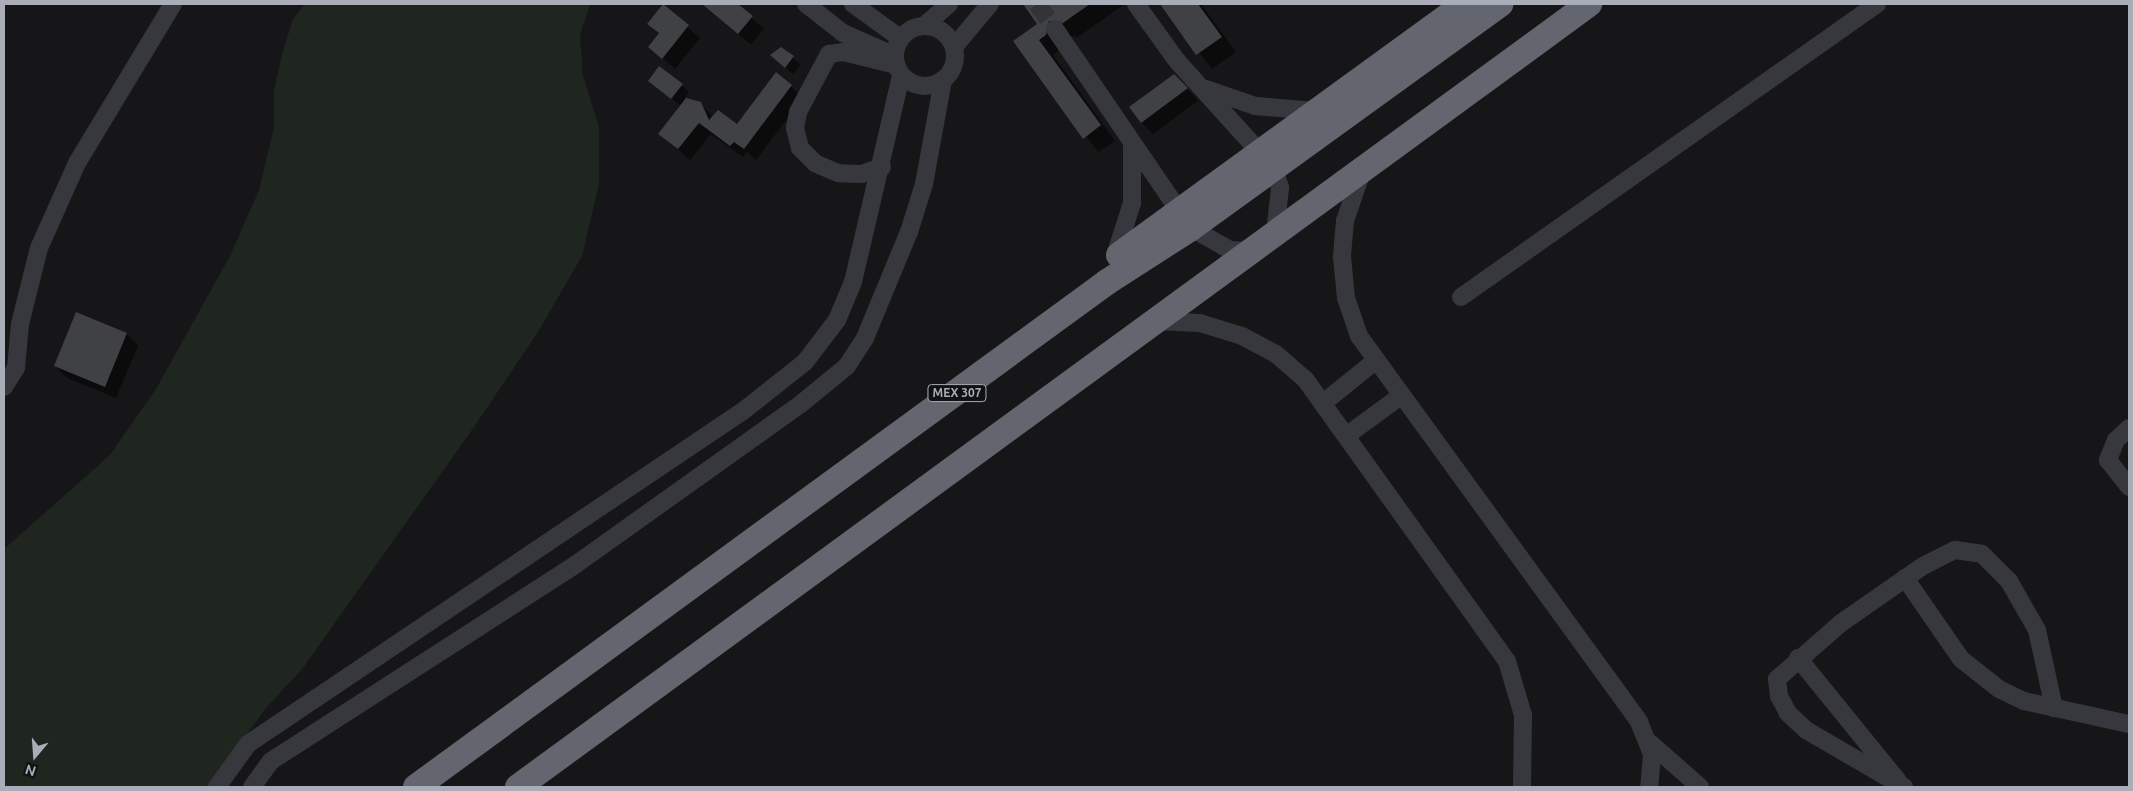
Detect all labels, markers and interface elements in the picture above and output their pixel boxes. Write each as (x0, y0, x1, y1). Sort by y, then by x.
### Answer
road number: MEX 307 (927, 383, 987, 402)
north arrow (10, 731, 60, 781)
text: N (23, 761, 38, 779)

